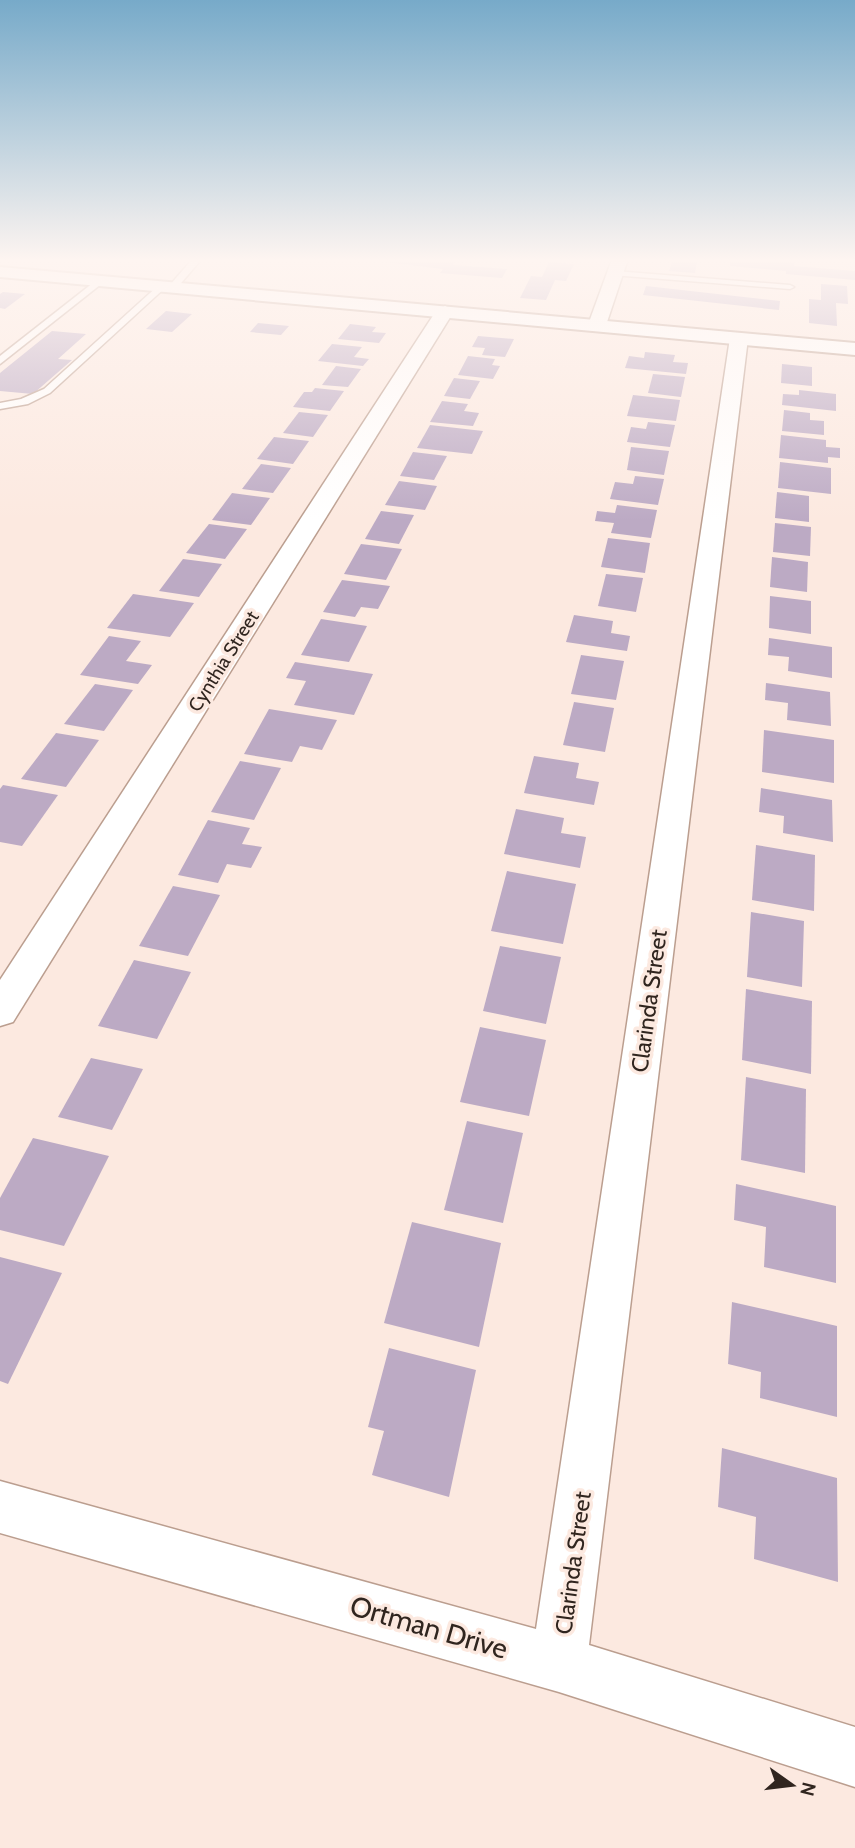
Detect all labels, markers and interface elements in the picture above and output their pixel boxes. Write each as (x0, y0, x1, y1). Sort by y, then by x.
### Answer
street label: Cynthia Street (183, 606, 264, 716)
street label: Clarinda Street (625, 928, 673, 1074)
street label: Clarinda Street (549, 1490, 597, 1636)
street label: Ortman Drive (346, 1588, 512, 1666)
north arrow (757, 1750, 827, 1820)
text: N (795, 1780, 821, 1798)

